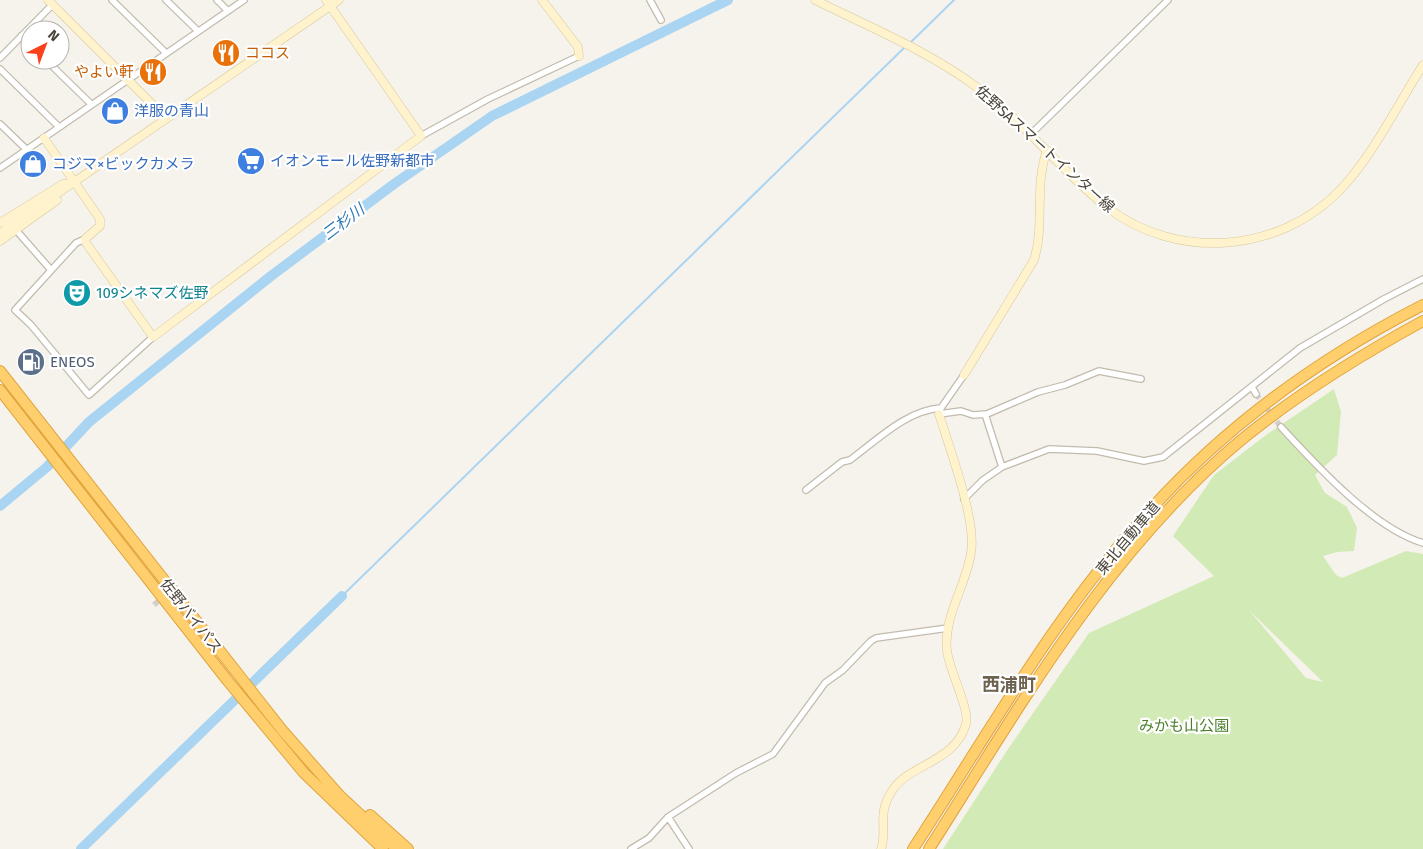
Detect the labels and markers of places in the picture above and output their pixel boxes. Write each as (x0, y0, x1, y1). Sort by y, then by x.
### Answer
restaurant icon: ココス (211, 38, 241, 68)
place label: ココス (245, 44, 290, 62)
restaurant icon: やよい軒 (138, 57, 168, 87)
place label: やよい軒 (74, 63, 134, 81)
shop icon: 洋服の青山 (100, 96, 130, 126)
place label: 洋服の青山 (134, 102, 209, 120)
supermarket icon: イオンモール佐野新都市 (236, 146, 266, 176)
shop icon: コジマ×ビックカメラ (18, 149, 48, 179)
place label: イオンモール佐野新都市 (270, 152, 435, 170)
place label: コジマ×ビックカメラ (52, 155, 195, 173)
theatre icon: 109シネマズ佐野 (62, 278, 92, 308)
place label: 109シネマズ佐野 (96, 284, 209, 302)
fuel station icon: ENEOS (16, 347, 46, 377)
place label: ENEOS (50, 353, 95, 371)

